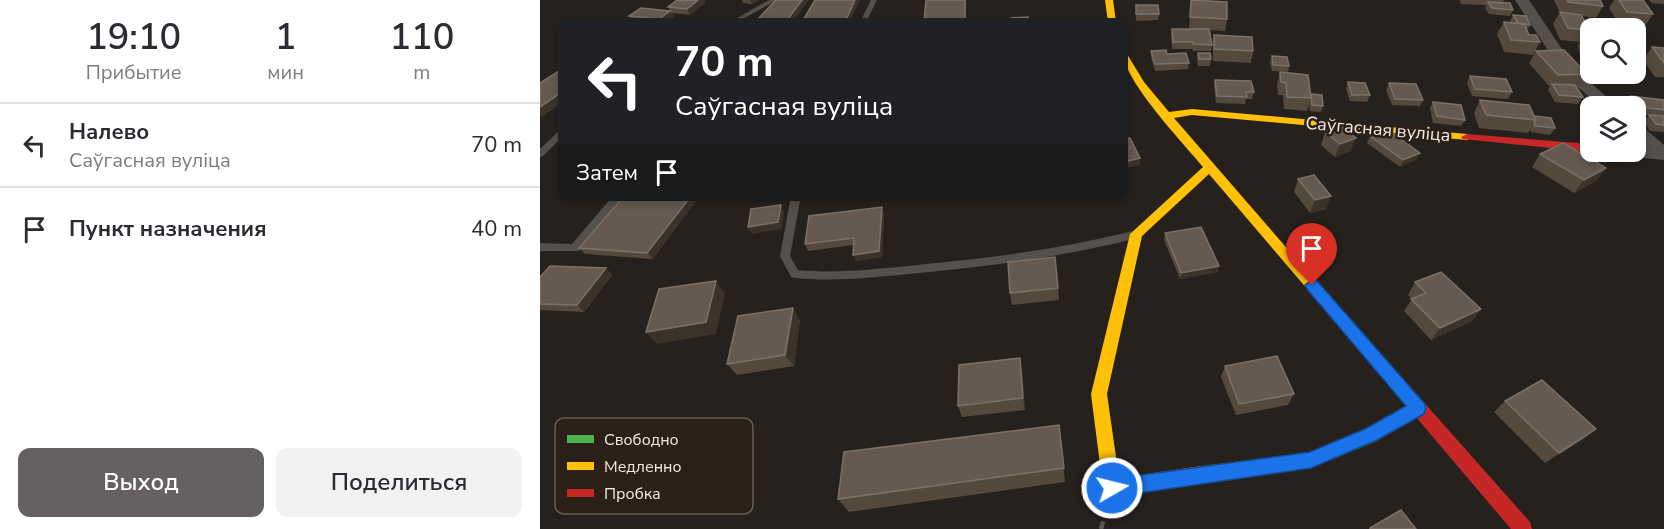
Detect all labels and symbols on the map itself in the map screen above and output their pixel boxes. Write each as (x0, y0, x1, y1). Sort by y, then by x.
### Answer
street label: Саўгасная вуліца (1304, 111, 1452, 147)
pin (1286, 223, 1337, 285)
legend (555, 418, 753, 514)
text: Свободно (604, 429, 679, 451)
text: Медленно (604, 456, 682, 478)
position arrow (1080, 456, 1144, 520)
text: Пробка (604, 483, 661, 505)

